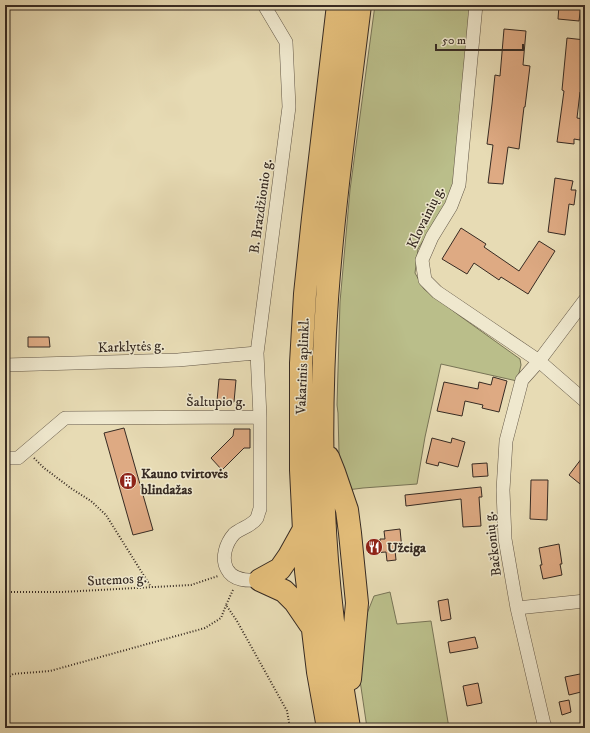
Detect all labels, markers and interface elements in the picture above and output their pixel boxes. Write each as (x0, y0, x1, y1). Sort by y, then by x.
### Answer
scale bar (436, 26, 523, 52)
text: 50 m (442, 33, 466, 48)
street label: B. Brazdžionio g. (245, 158, 277, 255)
street label: Klovainių g. (403, 183, 449, 252)
street label: Vakarinis aplinkl. (292, 317, 314, 416)
street label: Karklytės g. (97, 337, 165, 357)
street label: Šaltupio g. (186, 393, 246, 411)
place label: Kauno tvirtovės blindažas (140, 465, 228, 499)
building icon: Kauno tvirtovės blindažas (118, 471, 138, 491)
street label: Bačkonių g. (480, 510, 506, 577)
restaurant icon: Užeiga (364, 537, 384, 557)
place label: Užeiga (387, 539, 427, 557)
street label: Sutemos g. (87, 569, 147, 591)

